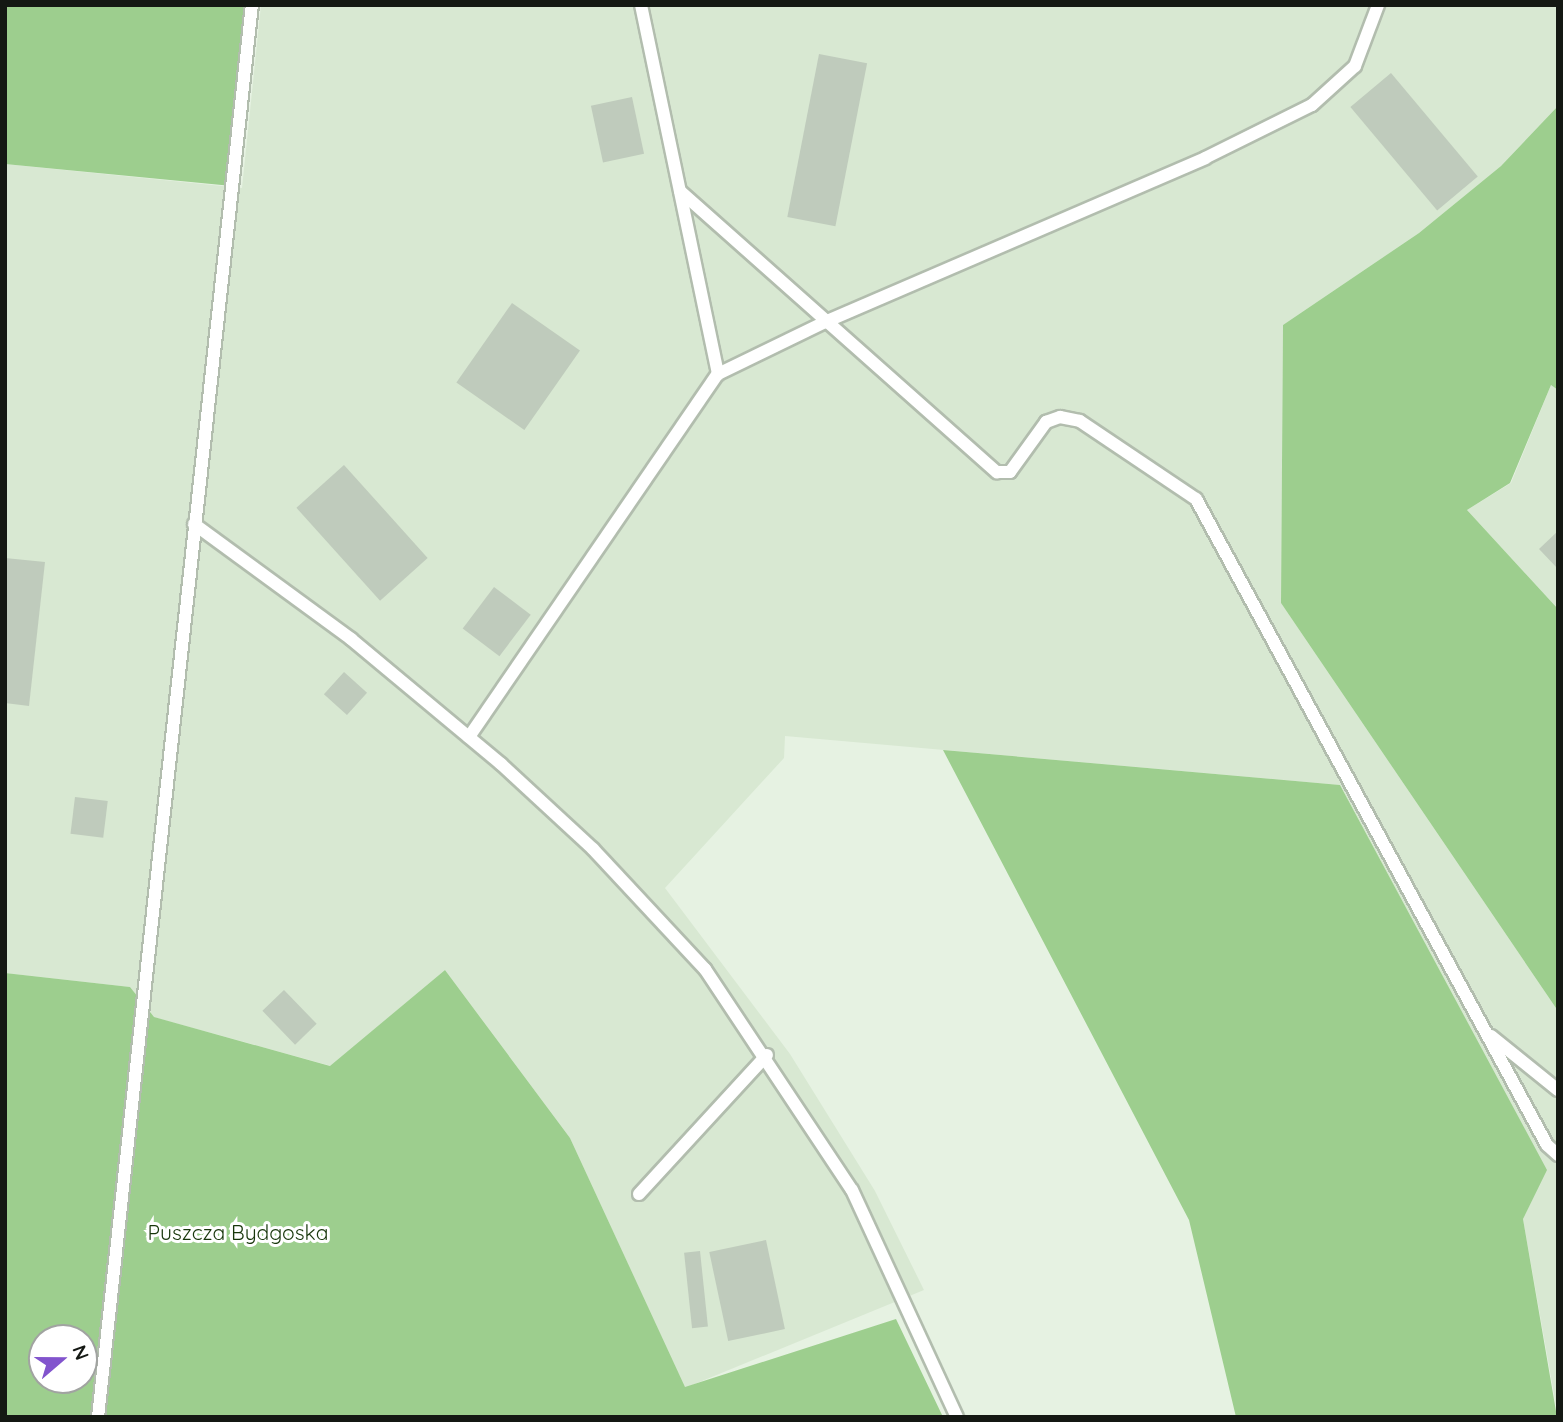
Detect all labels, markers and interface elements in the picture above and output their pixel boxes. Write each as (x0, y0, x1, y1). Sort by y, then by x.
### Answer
park label: Puszcza Bydgoska (148, 1219, 328, 1245)
north arrow (28, 1324, 98, 1394)
text: N (67, 1342, 95, 1363)

